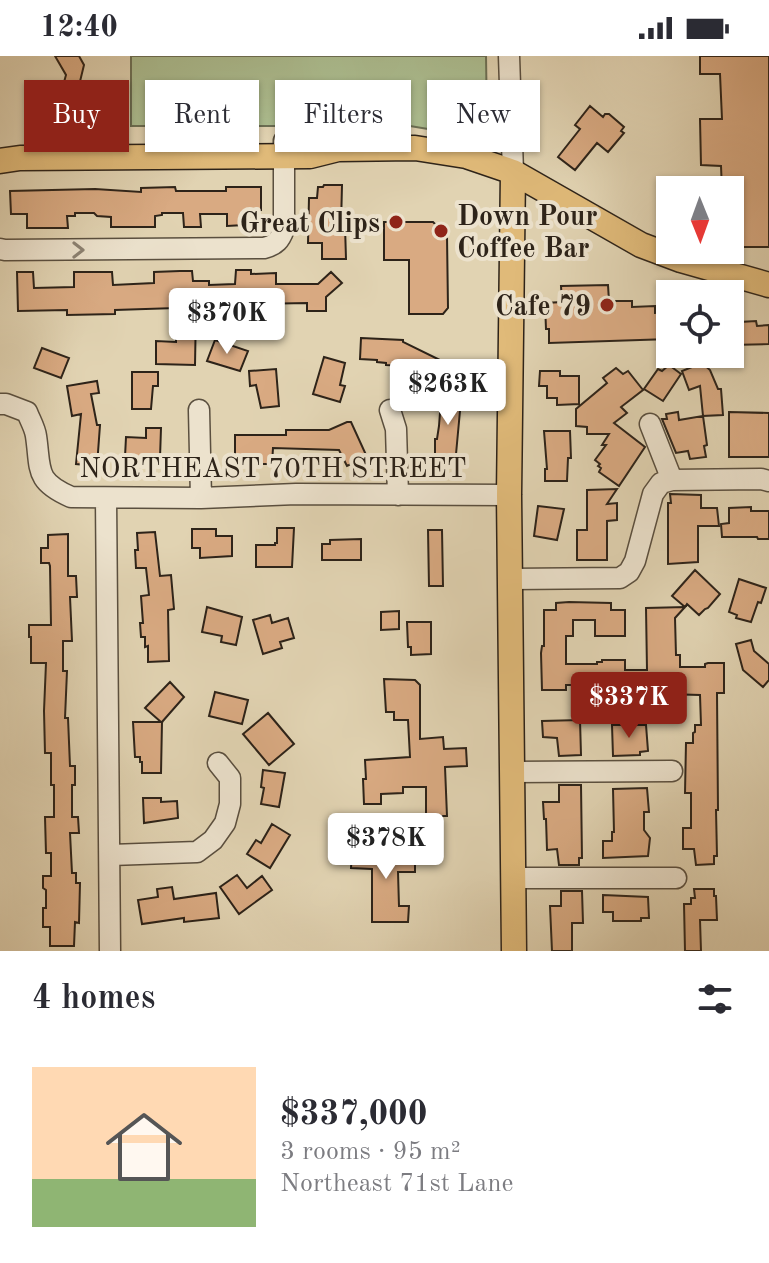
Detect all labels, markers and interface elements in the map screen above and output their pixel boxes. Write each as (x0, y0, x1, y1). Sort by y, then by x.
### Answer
text: 12:40 (40, 13, 118, 43)
chip: Buy (24, 80, 129, 152)
chip: Rent (145, 80, 259, 152)
chip: Filters (275, 80, 411, 152)
chip: New (427, 80, 540, 152)
north arrow (656, 176, 744, 264)
map controls (656, 176, 744, 368)
place label: Down Pour Coffee Bar (457, 204, 598, 264)
place label: Great Clips (240, 211, 380, 239)
marker: Great Clips (387, 213, 405, 231)
marker: Down Pour Coffee Bar (432, 222, 450, 240)
one-way arrow (72, 241, 85, 259)
button: locate (656, 280, 744, 368)
pin: $370K (171, 288, 283, 356)
place label: Cafe 79 (495, 294, 591, 322)
marker: Cafe 79 (598, 296, 616, 314)
text: $370K (187, 301, 267, 327)
pin: $263K (392, 359, 504, 427)
text: $263K (408, 372, 488, 398)
street label: NORTHEAST 70TH STREET (79, 456, 467, 484)
pin: $337K (573, 672, 685, 740)
text: $337K (589, 685, 669, 711)
pin: $378K (330, 813, 442, 881)
text: $378K (346, 826, 426, 852)
icon: filters (693, 977, 737, 1021)
text: 4 homes (32, 982, 155, 1016)
text: $337,000 (280, 1098, 428, 1132)
icon: home (96, 1099, 192, 1195)
text: 3 rooms · 95 m² (280, 1139, 461, 1165)
text: Northeast 71st Lane (280, 1171, 513, 1197)

